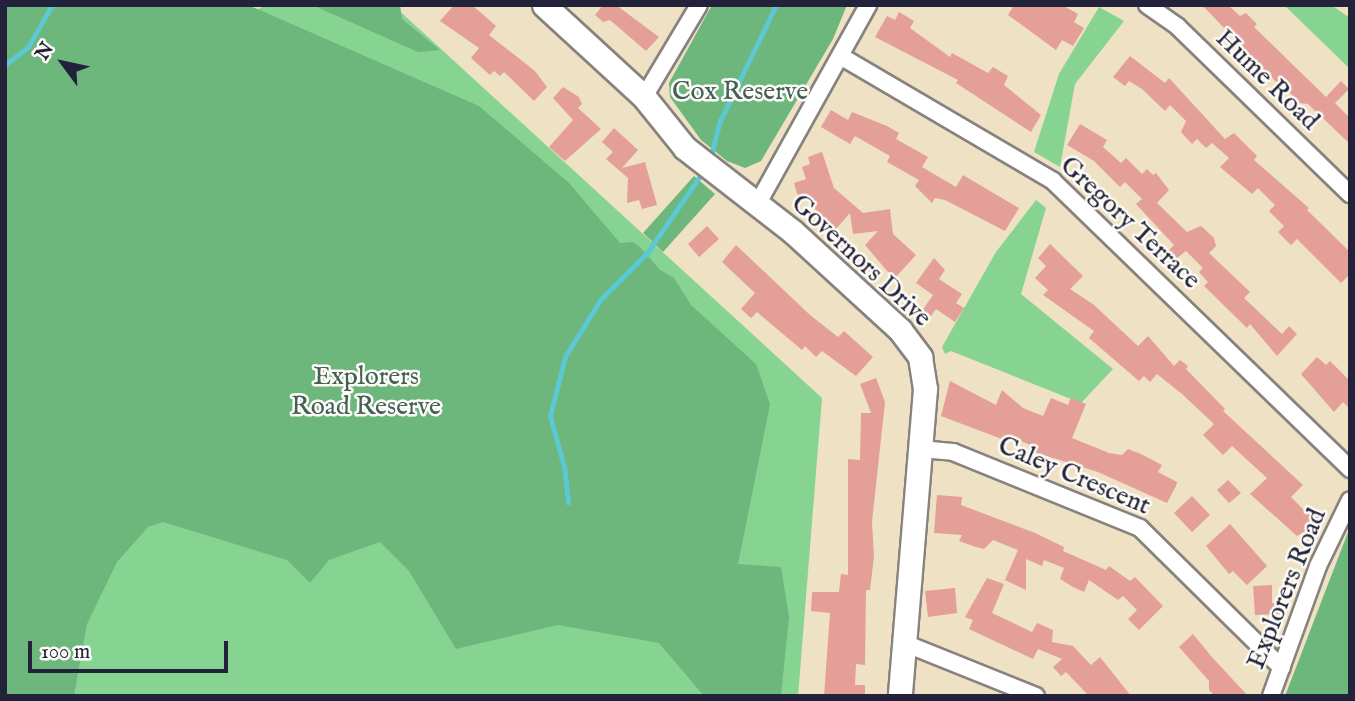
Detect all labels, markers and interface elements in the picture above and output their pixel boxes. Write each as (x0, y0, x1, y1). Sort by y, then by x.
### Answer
street label: Hume Road (1209, 23, 1325, 137)
north arrow (28, 28, 98, 98)
text: N (31, 38, 60, 65)
park label: Cox Reserve (672, 76, 808, 108)
street label: Gregory Terrace (1053, 150, 1207, 296)
street label: Governors Drive (785, 188, 937, 334)
park label: Explorers Road Reserve (291, 361, 441, 422)
street label: Caley Crescent (993, 430, 1155, 522)
street label: Explorers Road (1241, 504, 1333, 674)
scale bar (32, 628, 231, 672)
text: 100 m (41, 639, 90, 666)

